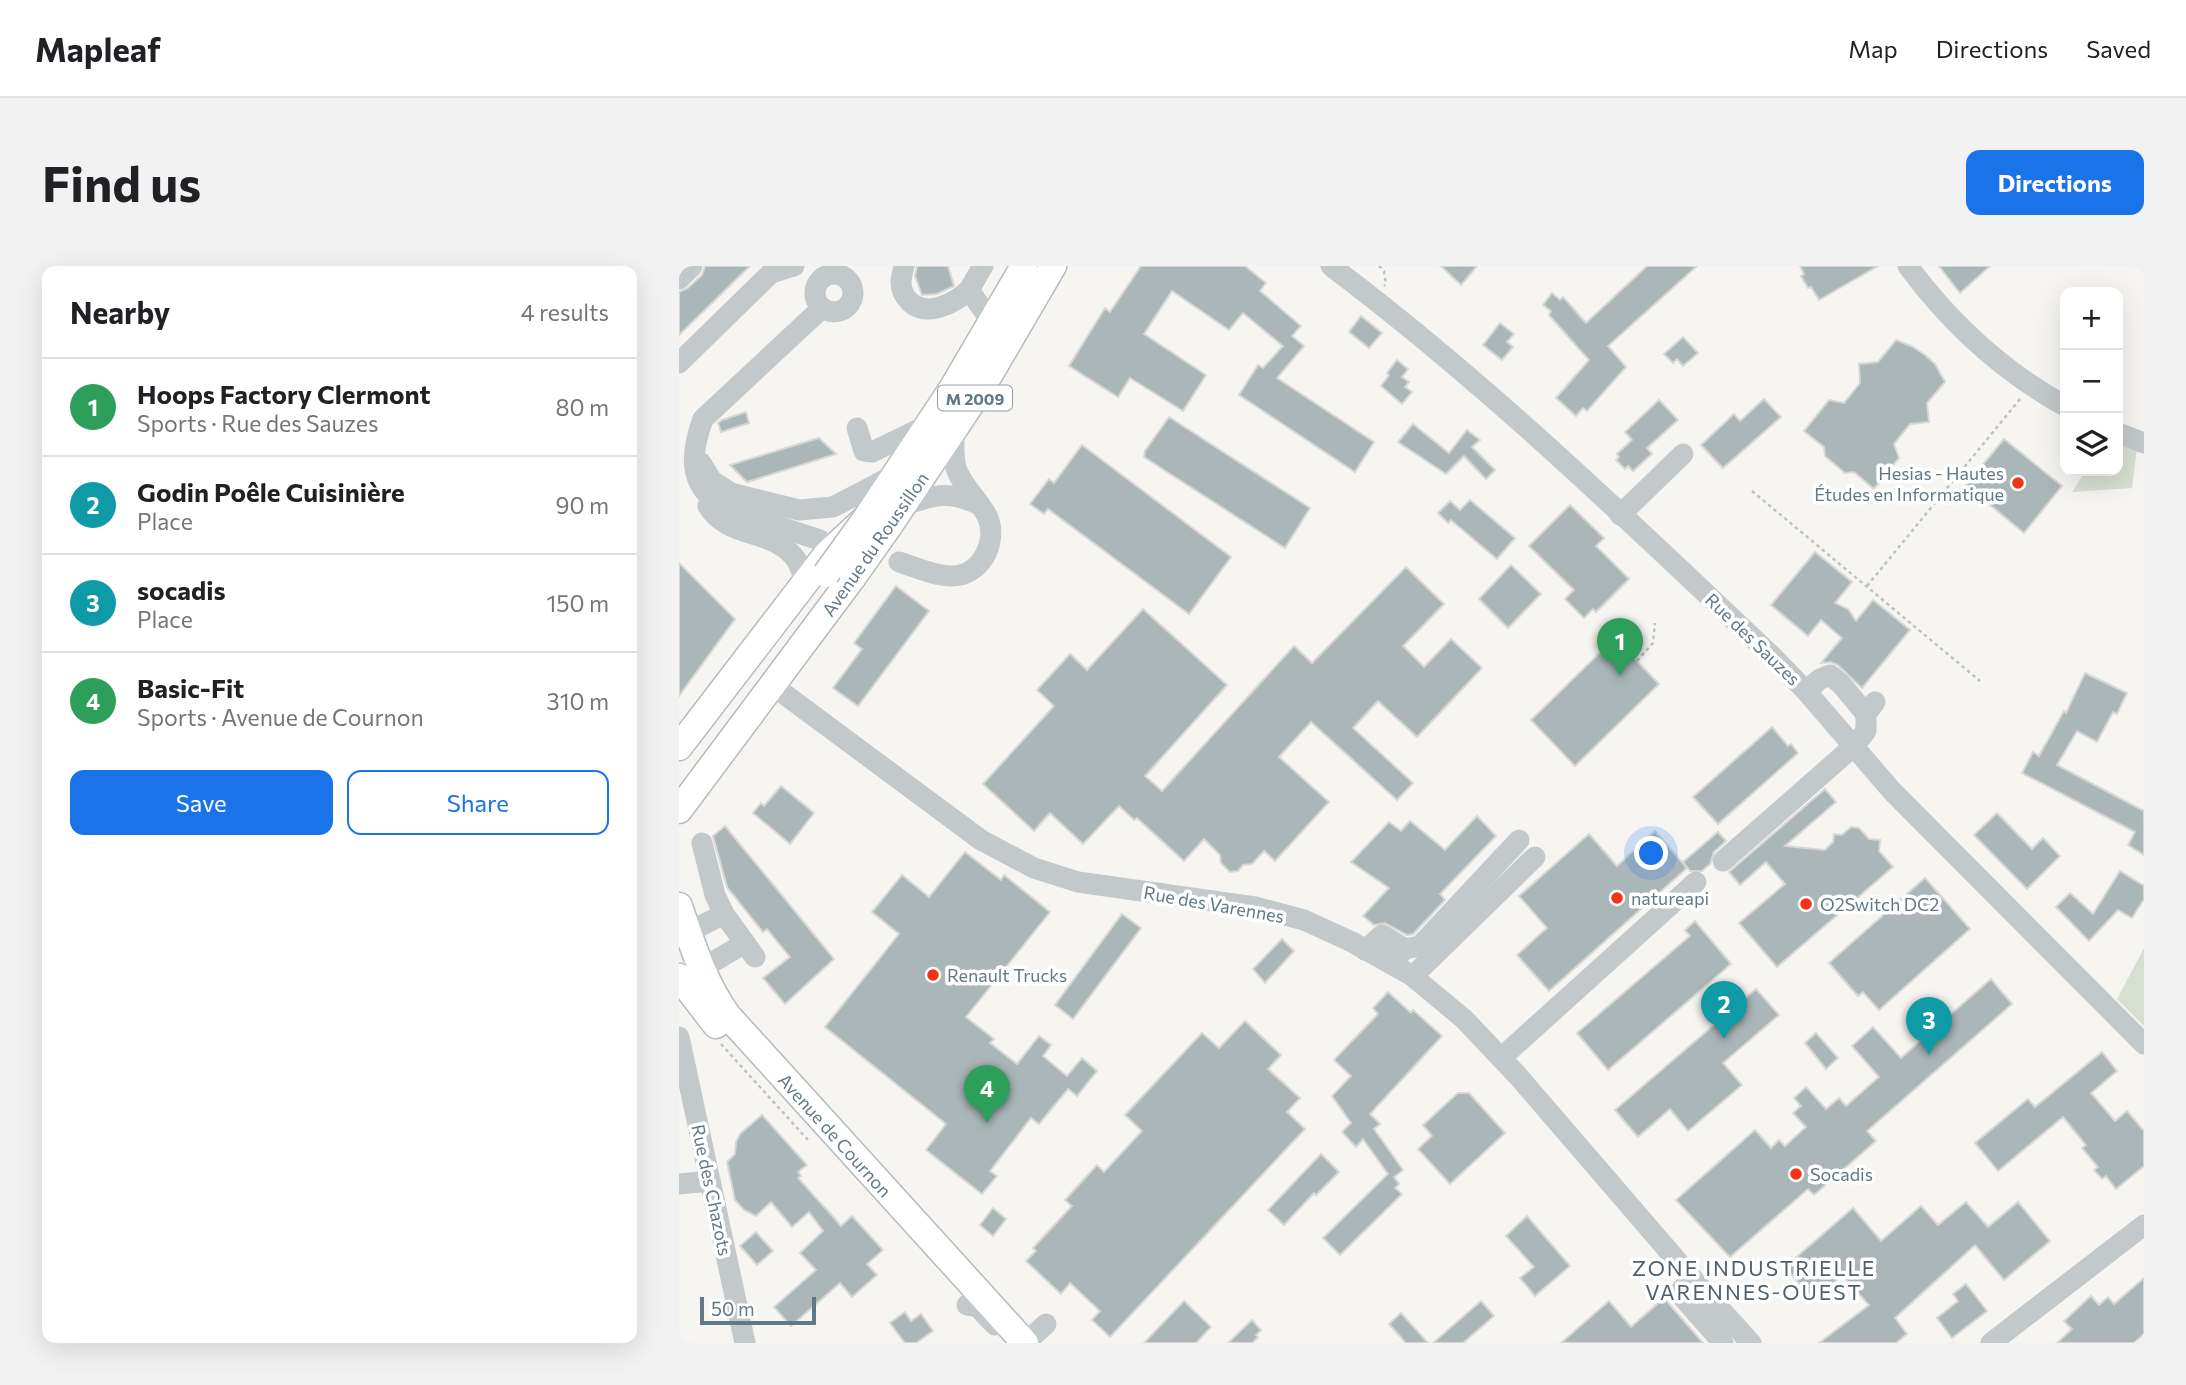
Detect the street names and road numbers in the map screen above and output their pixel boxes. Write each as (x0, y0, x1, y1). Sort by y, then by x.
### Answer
road number: M 2009 (938, 386, 1012, 410)
street label: Avenue du Roussillon (817, 468, 933, 620)
street label: Rue des Sauzes (1701, 588, 1805, 690)
street label: Rue des Varennes (1142, 881, 1286, 927)
street label: Avenue de Cournon (774, 1069, 896, 1201)
street label: Rue des Chazots (687, 1122, 737, 1258)

